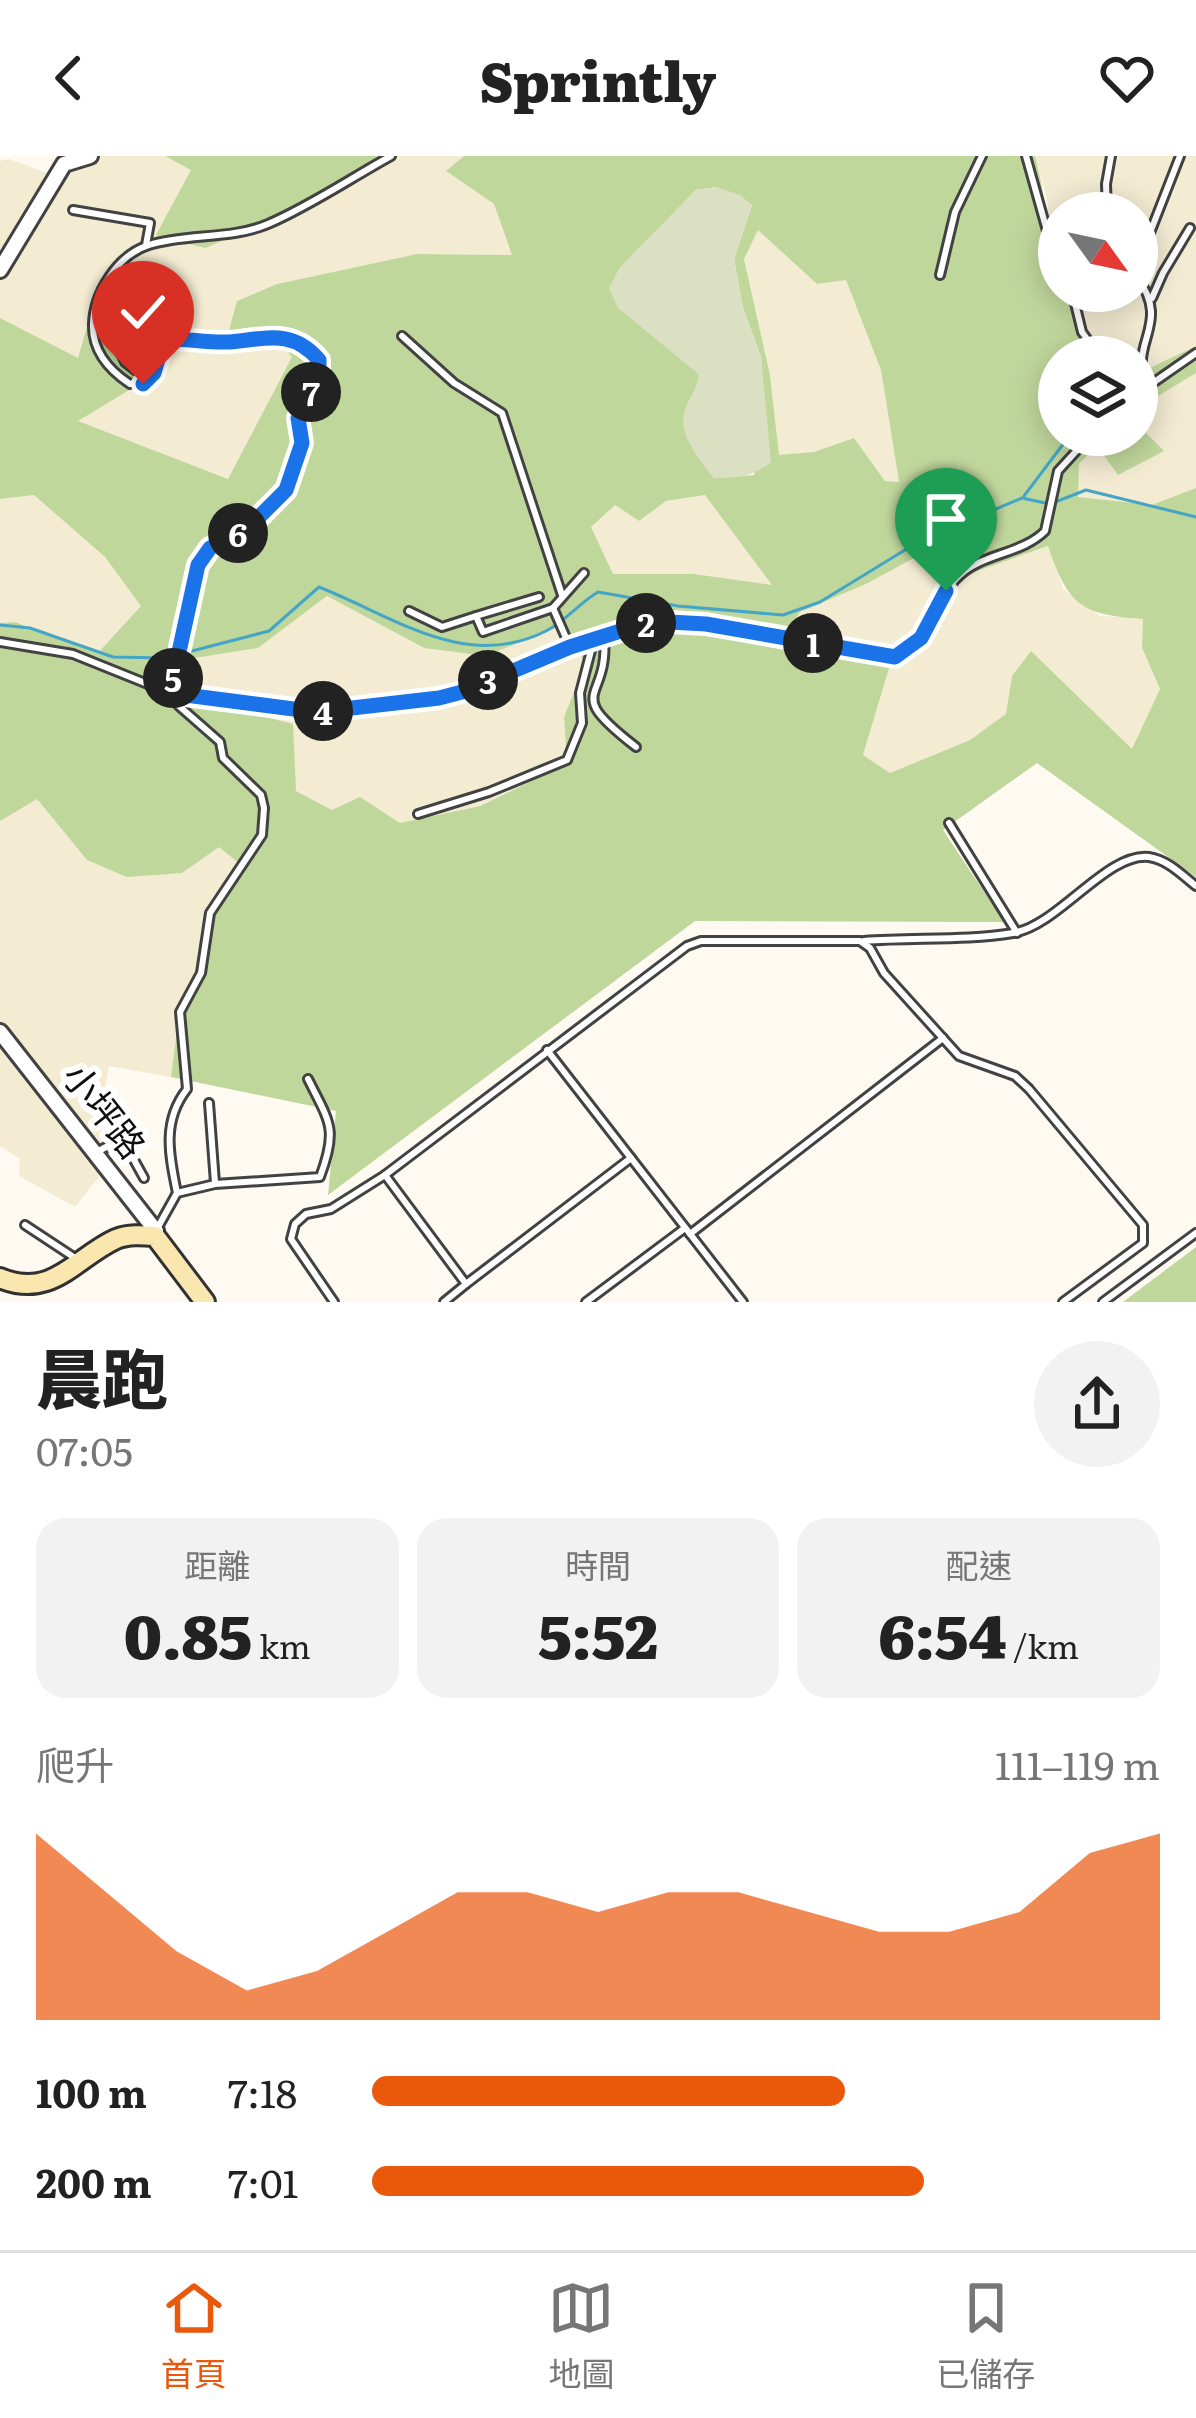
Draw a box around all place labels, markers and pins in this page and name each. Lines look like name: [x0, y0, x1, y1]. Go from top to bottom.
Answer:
pin: [92, 261, 194, 384]
pin: 7: [281, 362, 341, 422]
pin: [895, 468, 997, 591]
pin: 6: [208, 503, 268, 563]
pin: 2: [616, 593, 676, 653]
pin: 1: [783, 613, 843, 673]
pin: 5: [143, 648, 203, 708]
pin: 3: [458, 650, 518, 710]
pin: 4: [293, 681, 353, 741]

